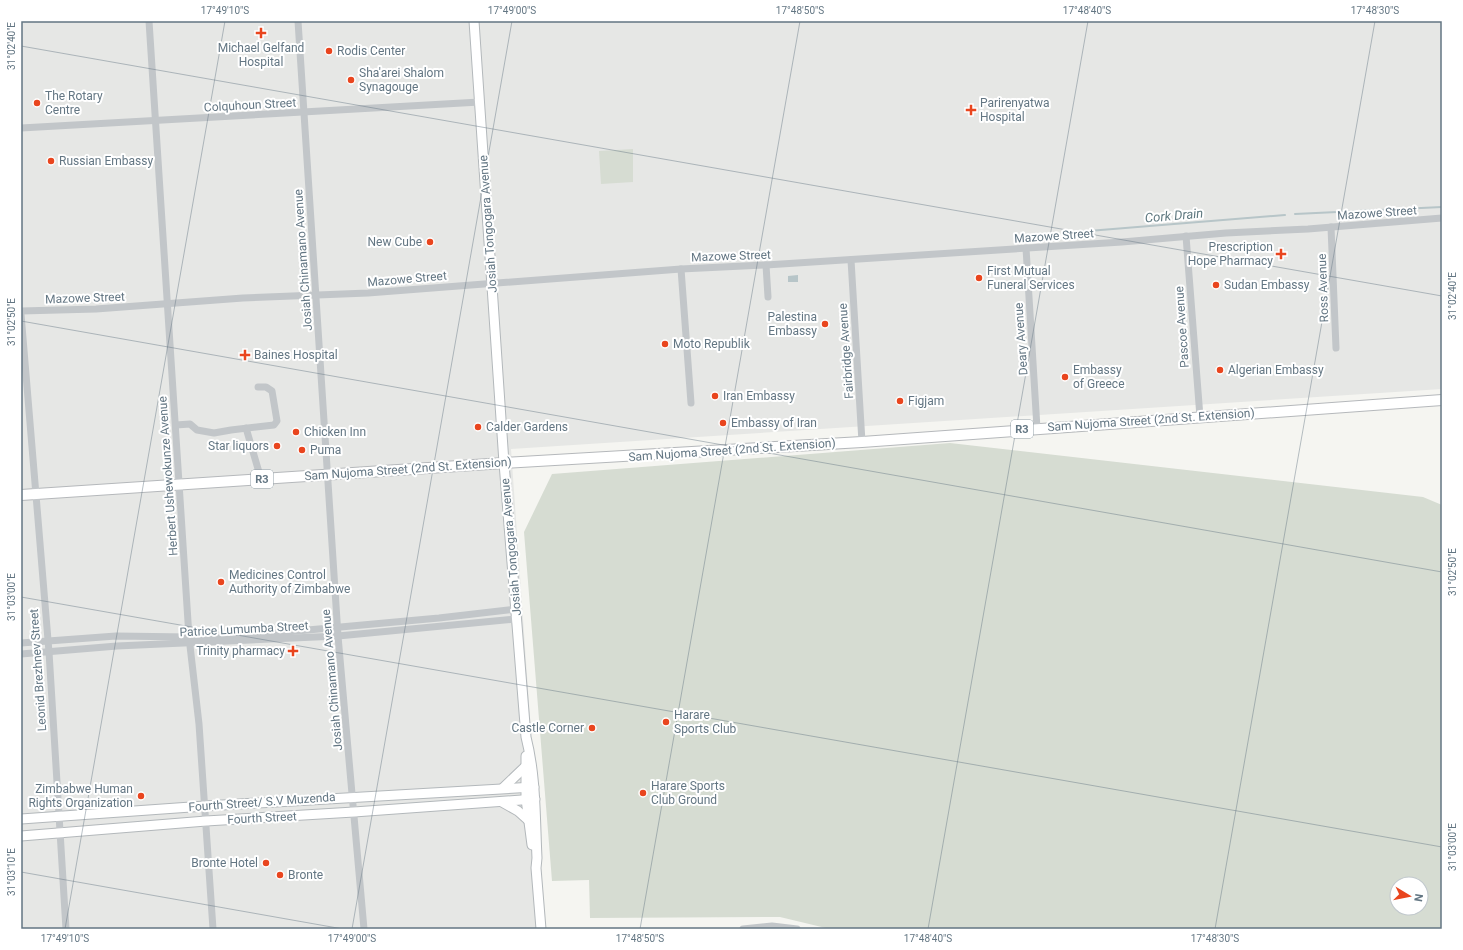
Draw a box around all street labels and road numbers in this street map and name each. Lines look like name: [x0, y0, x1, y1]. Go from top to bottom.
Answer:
street label: Colquhoun Street: [204, 96, 297, 114]
street label: Josiah Tongogara Avenue: [476, 155, 500, 293]
street label: Josiah Chinamano Avenue: [291, 189, 315, 331]
street label: Mazowe Street: [1337, 203, 1417, 223]
street label: Mazowe Street: [1014, 226, 1094, 246]
street label: Mazowe Street: [691, 248, 771, 264]
street label: Ross Avenue: [1315, 253, 1331, 323]
street label: Mazowe Street: [367, 269, 447, 289]
street label: Pascoe Avenue: [1172, 286, 1192, 368]
street label: Mazowe Street: [45, 290, 125, 306]
street label: Deary Avenue: [1011, 302, 1031, 376]
street label: Fairbridge Avenue: [836, 303, 856, 399]
street label: Herbert Ushewokunze Avenue: [155, 396, 181, 556]
street label: Sam Nujoma Street (2nd St. Extension): [1047, 406, 1255, 434]
road number: R3: [1011, 420, 1033, 438]
street label: Sam Nujoma Street (2nd St. Extension): [628, 436, 836, 464]
street label: Sam Nujoma Street (2nd St. Extension): [304, 455, 512, 483]
road number: R3: [251, 470, 273, 488]
street label: Josiah Tongogara Avenue: [498, 478, 524, 616]
street label: Leonid Brezhnev Street: [27, 608, 49, 732]
street label: Josiah Chinamano Avenue: [319, 609, 345, 751]
street label: Patrice Lumumba Street: [179, 619, 309, 639]
street label: Fourth Street/ S.V Muzenda: [188, 790, 336, 814]
street label: Fourth Street: [227, 809, 297, 827]

